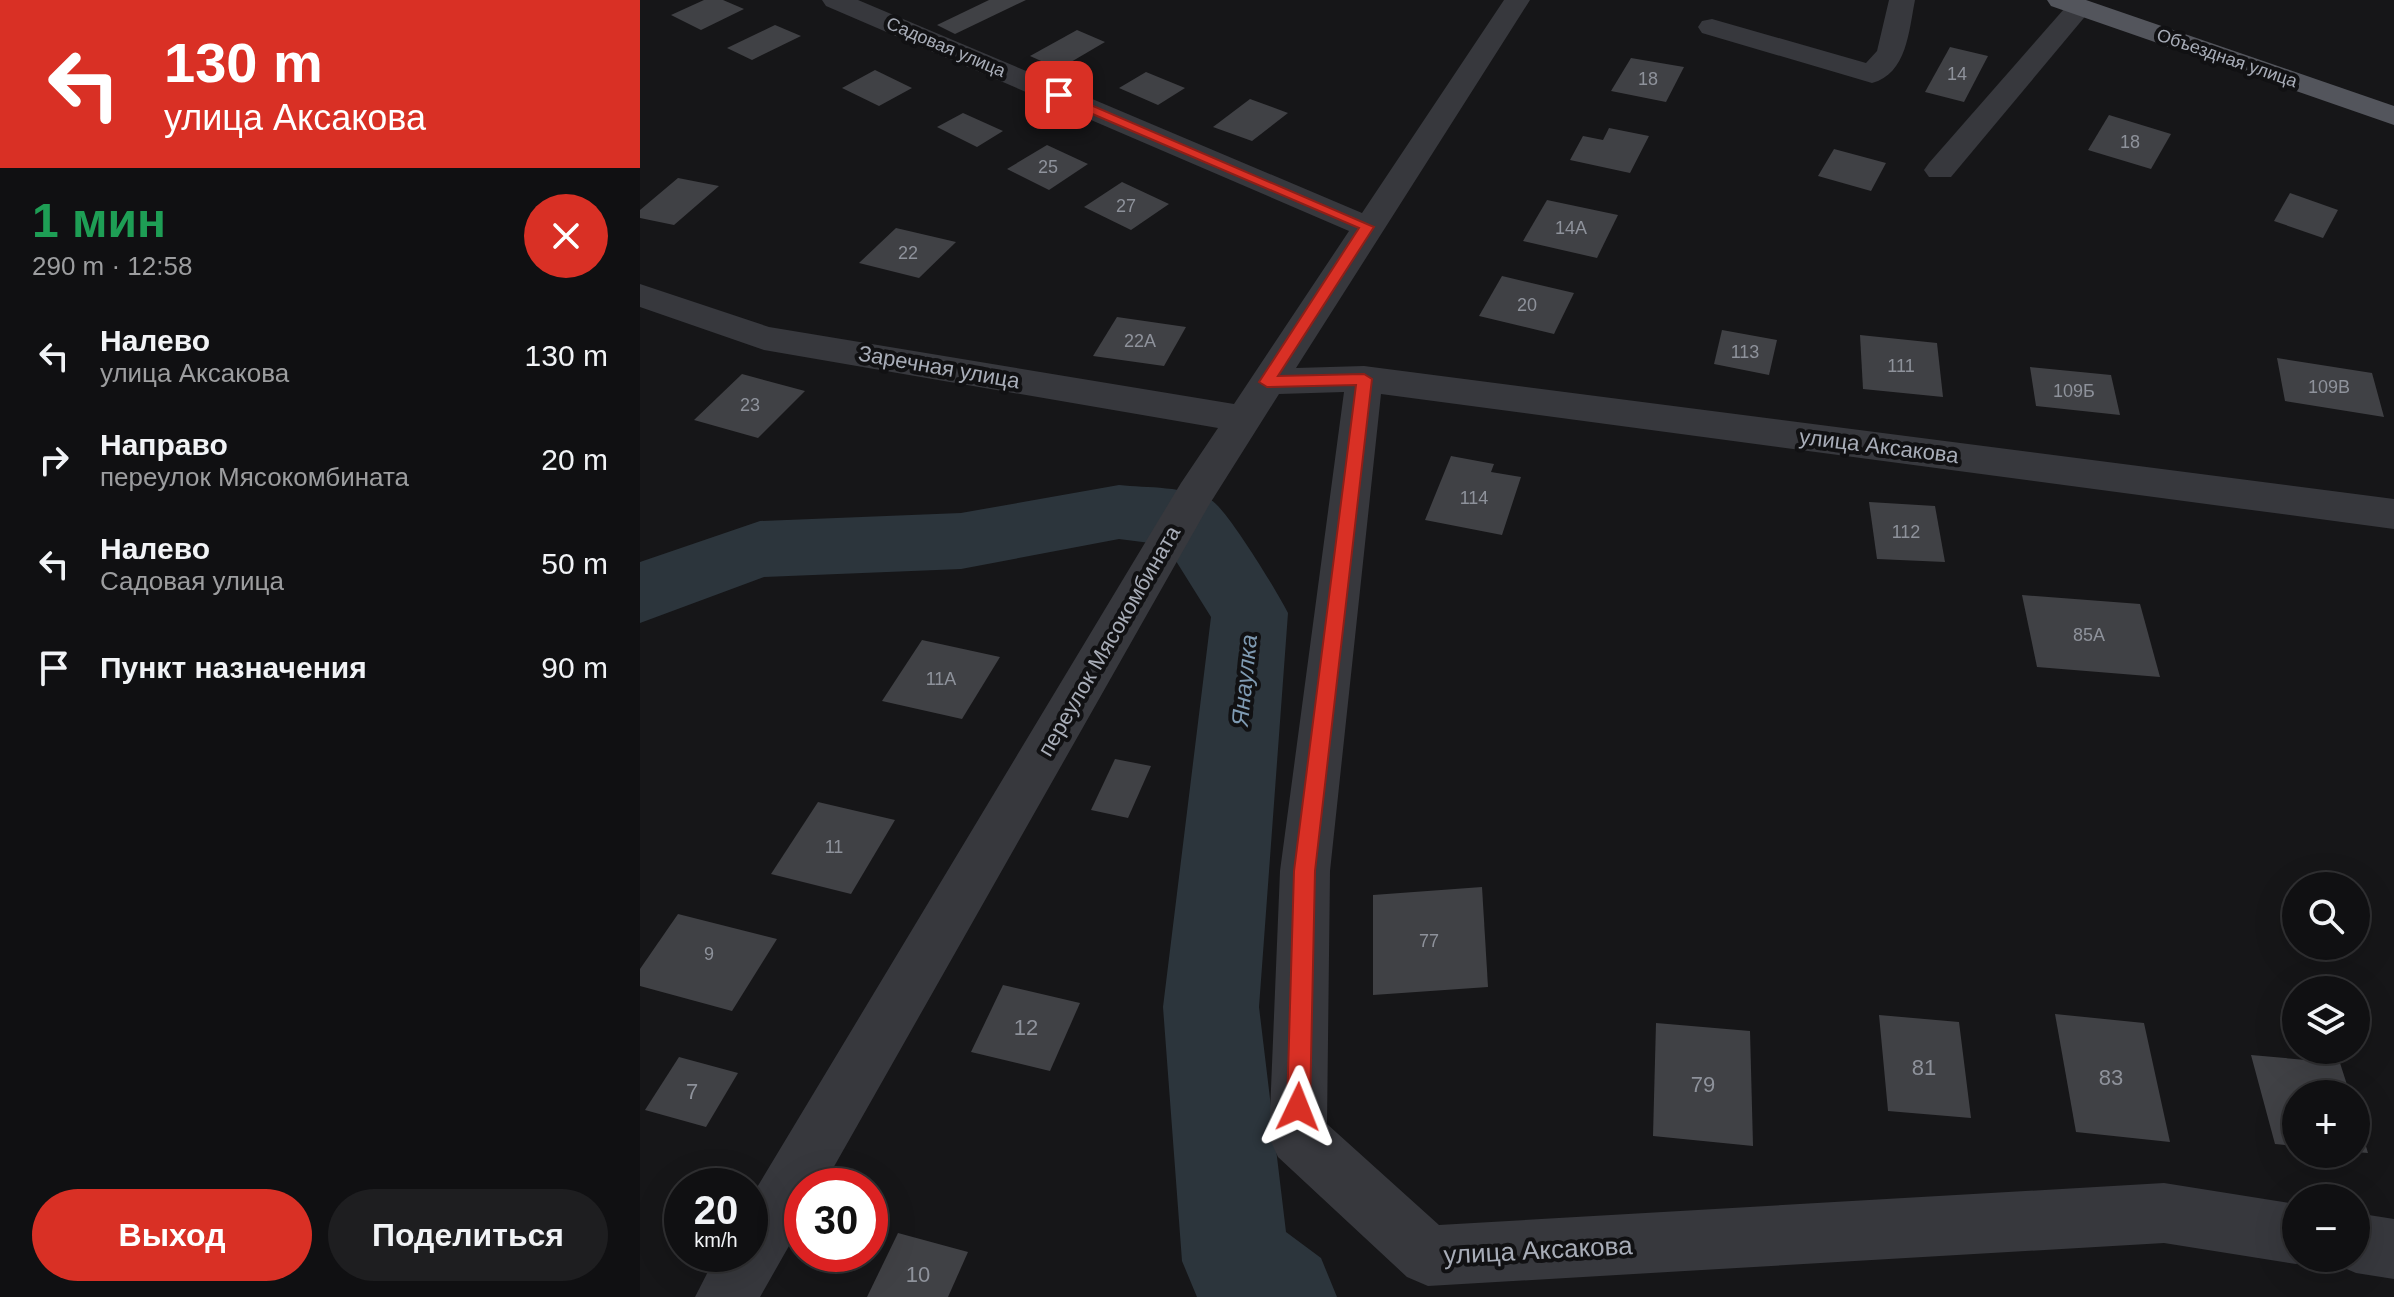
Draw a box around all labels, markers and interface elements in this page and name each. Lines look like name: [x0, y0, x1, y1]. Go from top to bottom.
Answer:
street label: Садовая улица: [883, 13, 1009, 81]
street label: Объездная улица: [2154, 25, 2301, 92]
text: 130 m: [164, 31, 323, 94]
icon: left: [32, 32, 136, 136]
pin: [1025, 61, 1093, 129]
house number: 14: [1947, 64, 1967, 84]
house number: 18: [1638, 69, 1658, 89]
icon: arrive: [1037, 73, 1081, 117]
text: улица Аксакова: [164, 97, 426, 138]
house number: 18: [2120, 132, 2140, 152]
house number: 25: [1038, 157, 1058, 177]
text: 1 мин: [32, 194, 166, 247]
button: close: [524, 194, 608, 278]
house number: 27: [1116, 196, 1136, 216]
house number: 14А: [1555, 218, 1587, 238]
house number: 22: [898, 243, 918, 263]
text: 290 m · 12:58: [32, 251, 192, 281]
house number: 20: [1517, 295, 1537, 315]
text: Налево: [100, 324, 210, 357]
house number: 22А: [1124, 331, 1156, 351]
icon: left: [32, 334, 76, 378]
text: 130 m: [525, 339, 608, 372]
street label: Заречная улица: [856, 340, 1022, 394]
house number: 113: [1731, 342, 1759, 362]
house number: 111: [1887, 356, 1915, 376]
text: улица Аксакова: [100, 358, 289, 388]
house number: 109В: [2308, 377, 2350, 397]
house number: 109Б: [2053, 381, 2095, 401]
house number: 23: [740, 395, 760, 415]
street label: улица Аксакова: [1798, 424, 1961, 468]
text: Направо: [100, 428, 228, 461]
icon: right: [32, 438, 76, 482]
text: 20 m: [541, 443, 608, 476]
text: переулок Мясокомбината: [100, 462, 409, 492]
house number: 114: [1460, 488, 1488, 508]
street label: переулок Мясокомбината: [1033, 521, 1186, 760]
house number: 112: [1892, 522, 1920, 542]
text: Налево: [100, 532, 210, 565]
icon: left: [32, 542, 76, 586]
text: 50 m: [541, 547, 608, 580]
text: Садовая улица: [100, 566, 284, 596]
house number: 85А: [2073, 625, 2105, 645]
water label: Янаулка: [1226, 633, 1262, 729]
icon: arrive: [32, 646, 76, 690]
text: Пункт назначения: [100, 651, 367, 684]
text: 90 m: [541, 651, 608, 684]
house number: 11А: [926, 669, 956, 689]
house number: 11: [825, 837, 843, 857]
map controls: [2282, 872, 2370, 1272]
button: search: [2282, 872, 2370, 960]
house number: 77: [1419, 931, 1439, 951]
house number: 9: [704, 944, 714, 964]
button: layers: [2282, 976, 2370, 1064]
house number: 12: [1014, 1015, 1038, 1040]
house number: 81: [1912, 1055, 1936, 1080]
position arrow: [1256, 1065, 1340, 1149]
house number: 83: [2099, 1065, 2123, 1090]
house number: 79: [1691, 1072, 1715, 1097]
house number: 7: [686, 1079, 698, 1104]
button: +: [2282, 1080, 2370, 1168]
speed limit sign: 30: [784, 1168, 888, 1272]
button: −: [2282, 1184, 2370, 1272]
text: 20: [694, 1188, 738, 1232]
button: Выход: [32, 1189, 312, 1281]
button: Поделиться: [328, 1189, 608, 1281]
text: km/h: [694, 1229, 738, 1251]
street label: улица Аксакова: [1443, 1230, 1634, 1270]
house number: 10: [906, 1262, 930, 1287]

